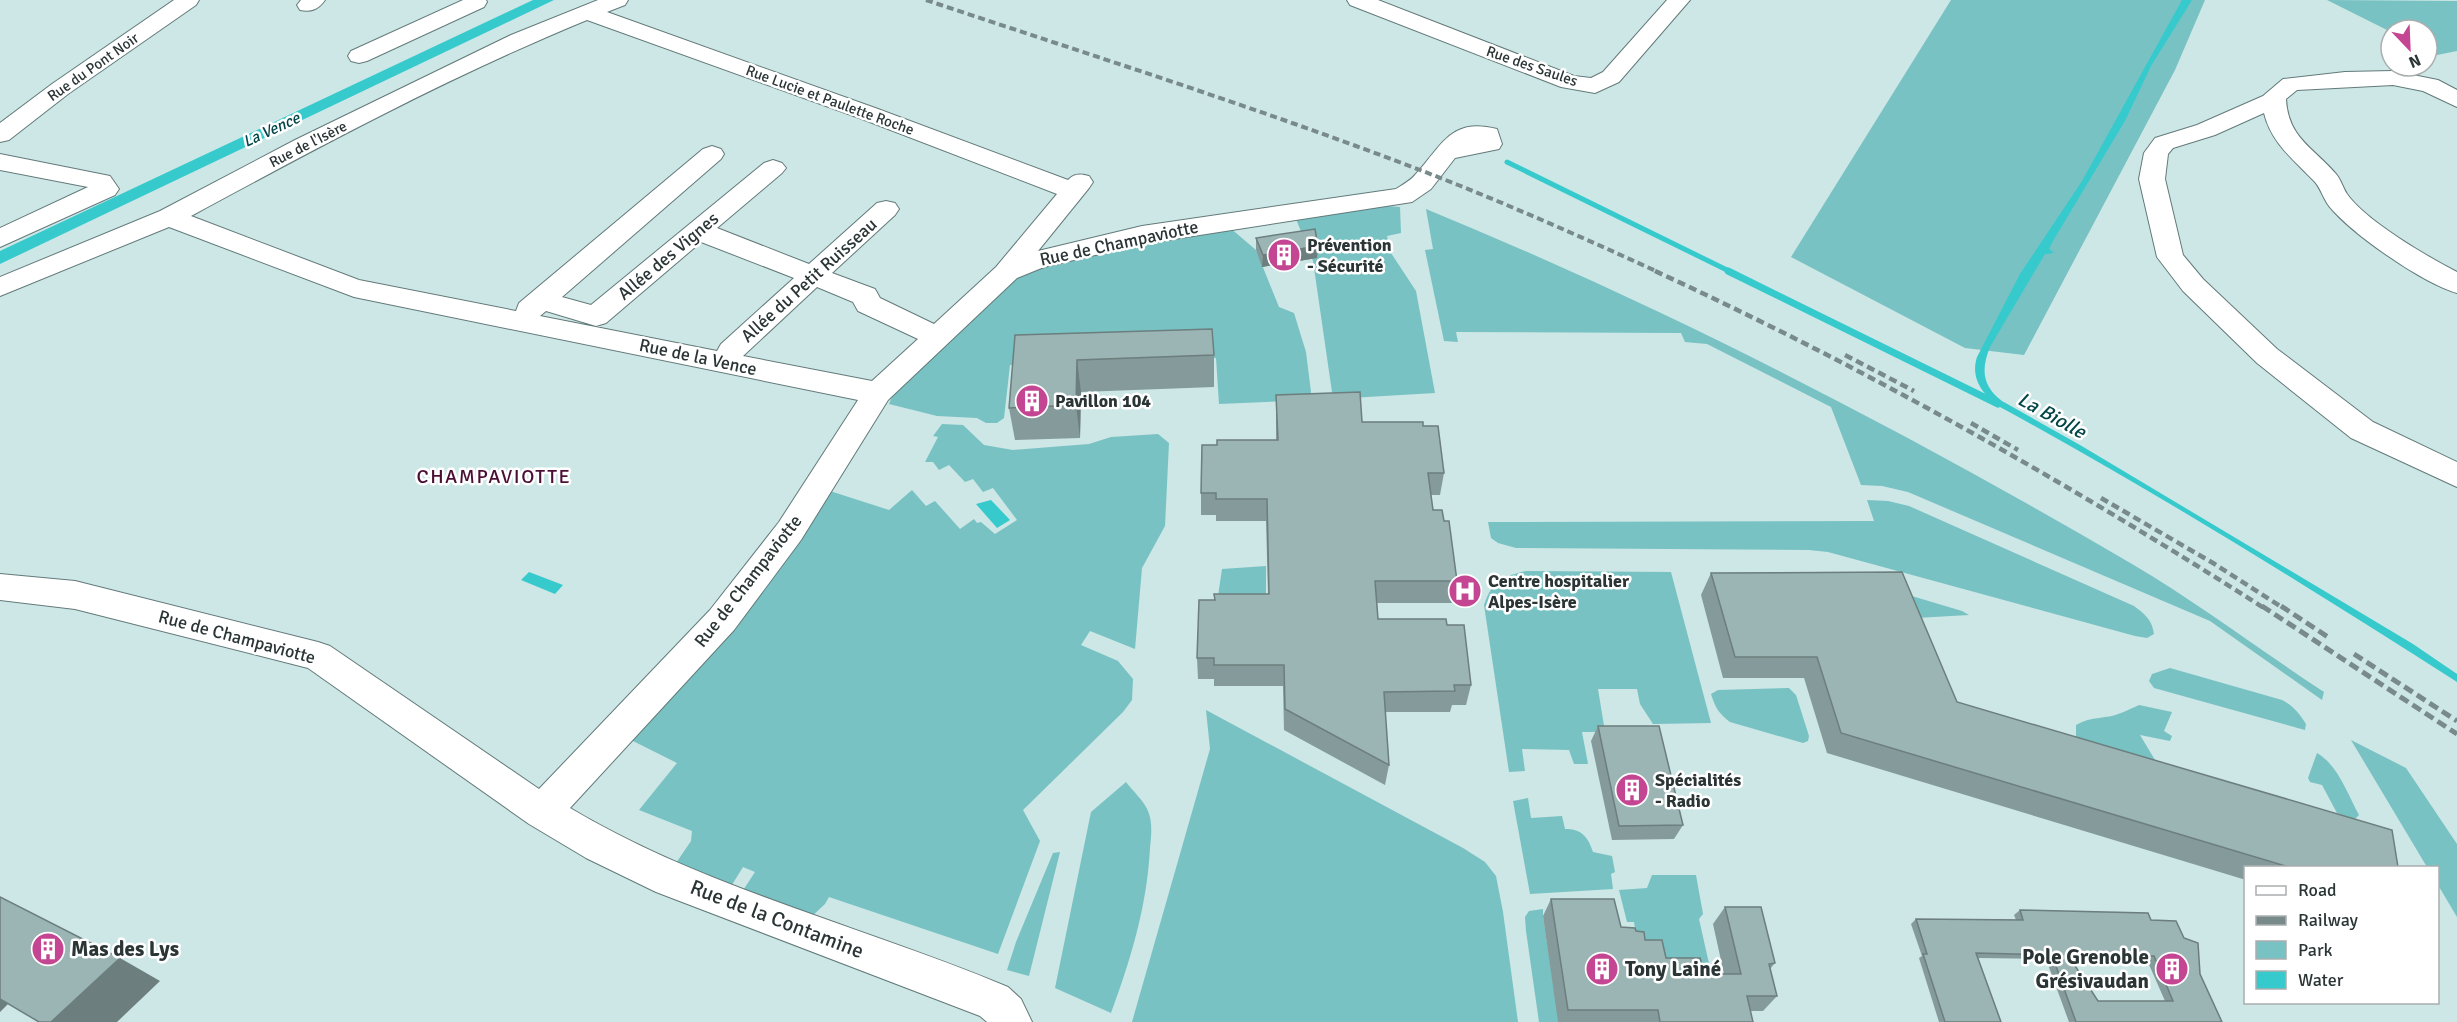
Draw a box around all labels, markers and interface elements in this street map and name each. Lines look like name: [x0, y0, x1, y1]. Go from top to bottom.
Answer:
north arrow: [2379, 18, 2439, 78]
street label: Rue du Pont Noir: [44, 29, 143, 105]
street label: Rue des Saules: [1484, 42, 1580, 90]
text: N: [2405, 50, 2424, 72]
street label: Rue Lucie et Paulette Roche: [743, 61, 917, 139]
water label: La Vence: [240, 108, 304, 152]
street label: Rue de l'Isère: [266, 117, 350, 171]
street label: Allée des Vignes: [613, 207, 723, 305]
street label: Allée du Petit Ruisseau: [736, 213, 882, 347]
street label: Rue de Champaviotte: [1038, 215, 1200, 271]
place label: Prévention - Sécurité: [1307, 234, 1392, 277]
building icon: Prévention - Sécurité: [1266, 237, 1302, 273]
street label: Rue de la Vence: [637, 334, 759, 380]
building icon: Pavillon 104: [1014, 383, 1050, 419]
water label: La Biolle: [2013, 387, 2091, 445]
place label: Pavillon 104: [1055, 390, 1151, 412]
district label: CHAMPAVIOTTE: [417, 464, 571, 489]
street label: Rue de Champaviotte: [690, 511, 806, 651]
place label: Centre hospitalier Alpes-Isère: [1488, 570, 1630, 613]
hospital icon: Centre hospitalier Alpes-Isère: [1447, 573, 1483, 609]
street label: Rue de Champaviotte: [156, 605, 318, 669]
place label: Spécialités - Radio: [1655, 769, 1741, 812]
building icon: Spécialités - Radio: [1614, 772, 1650, 808]
legend: [2244, 866, 2439, 1004]
street label: Rue de la Contamine: [687, 874, 867, 964]
text: Road: [2298, 879, 2337, 901]
text: Railway: [2298, 909, 2359, 931]
building icon: Mas des Lys: [30, 931, 66, 967]
place label: Mas des Lys: [71, 936, 179, 962]
text: Park: [2298, 939, 2333, 961]
place label: Pole Grenoble Grésivaudan: [2022, 944, 2149, 994]
building icon: Tony Lainé: [1584, 951, 1620, 987]
building icon: Pole Grenoble Grésivaudan: [2154, 951, 2190, 987]
place label: Tony Lainé: [1625, 956, 1721, 982]
text: Water: [2298, 969, 2344, 991]

